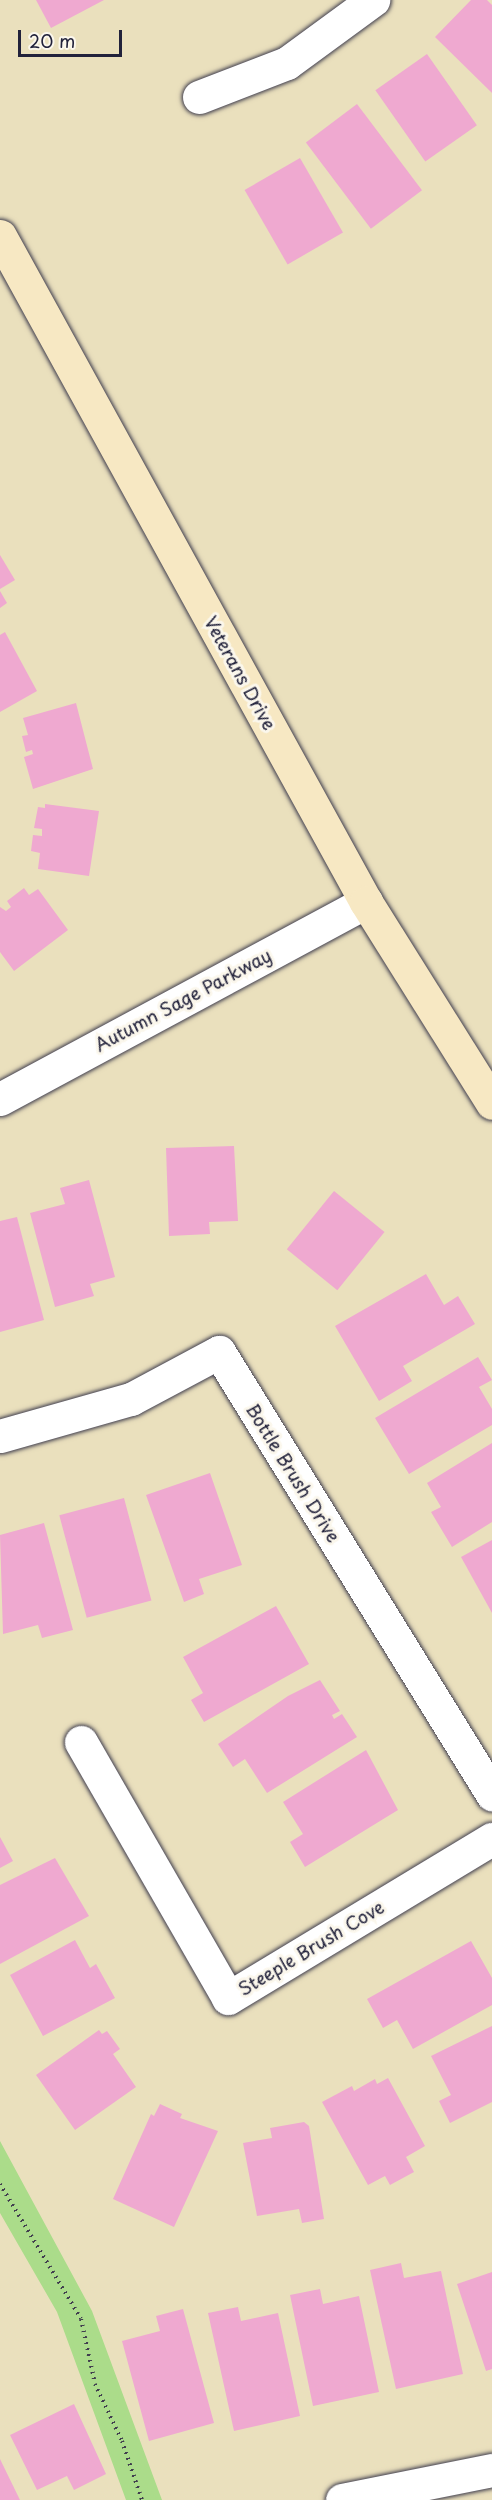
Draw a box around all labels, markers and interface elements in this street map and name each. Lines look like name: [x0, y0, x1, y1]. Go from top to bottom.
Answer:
scale bar: [21, 18, 124, 56]
text: 20 m: [29, 27, 75, 54]
street label: Veterans Drive: [200, 613, 280, 733]
street label: Autumn Sage Parkway: [90, 944, 276, 1056]
street label: Bottle Brush Drive: [242, 1400, 344, 1546]
street label: Steeple Brush Cove: [234, 1896, 388, 2000]

